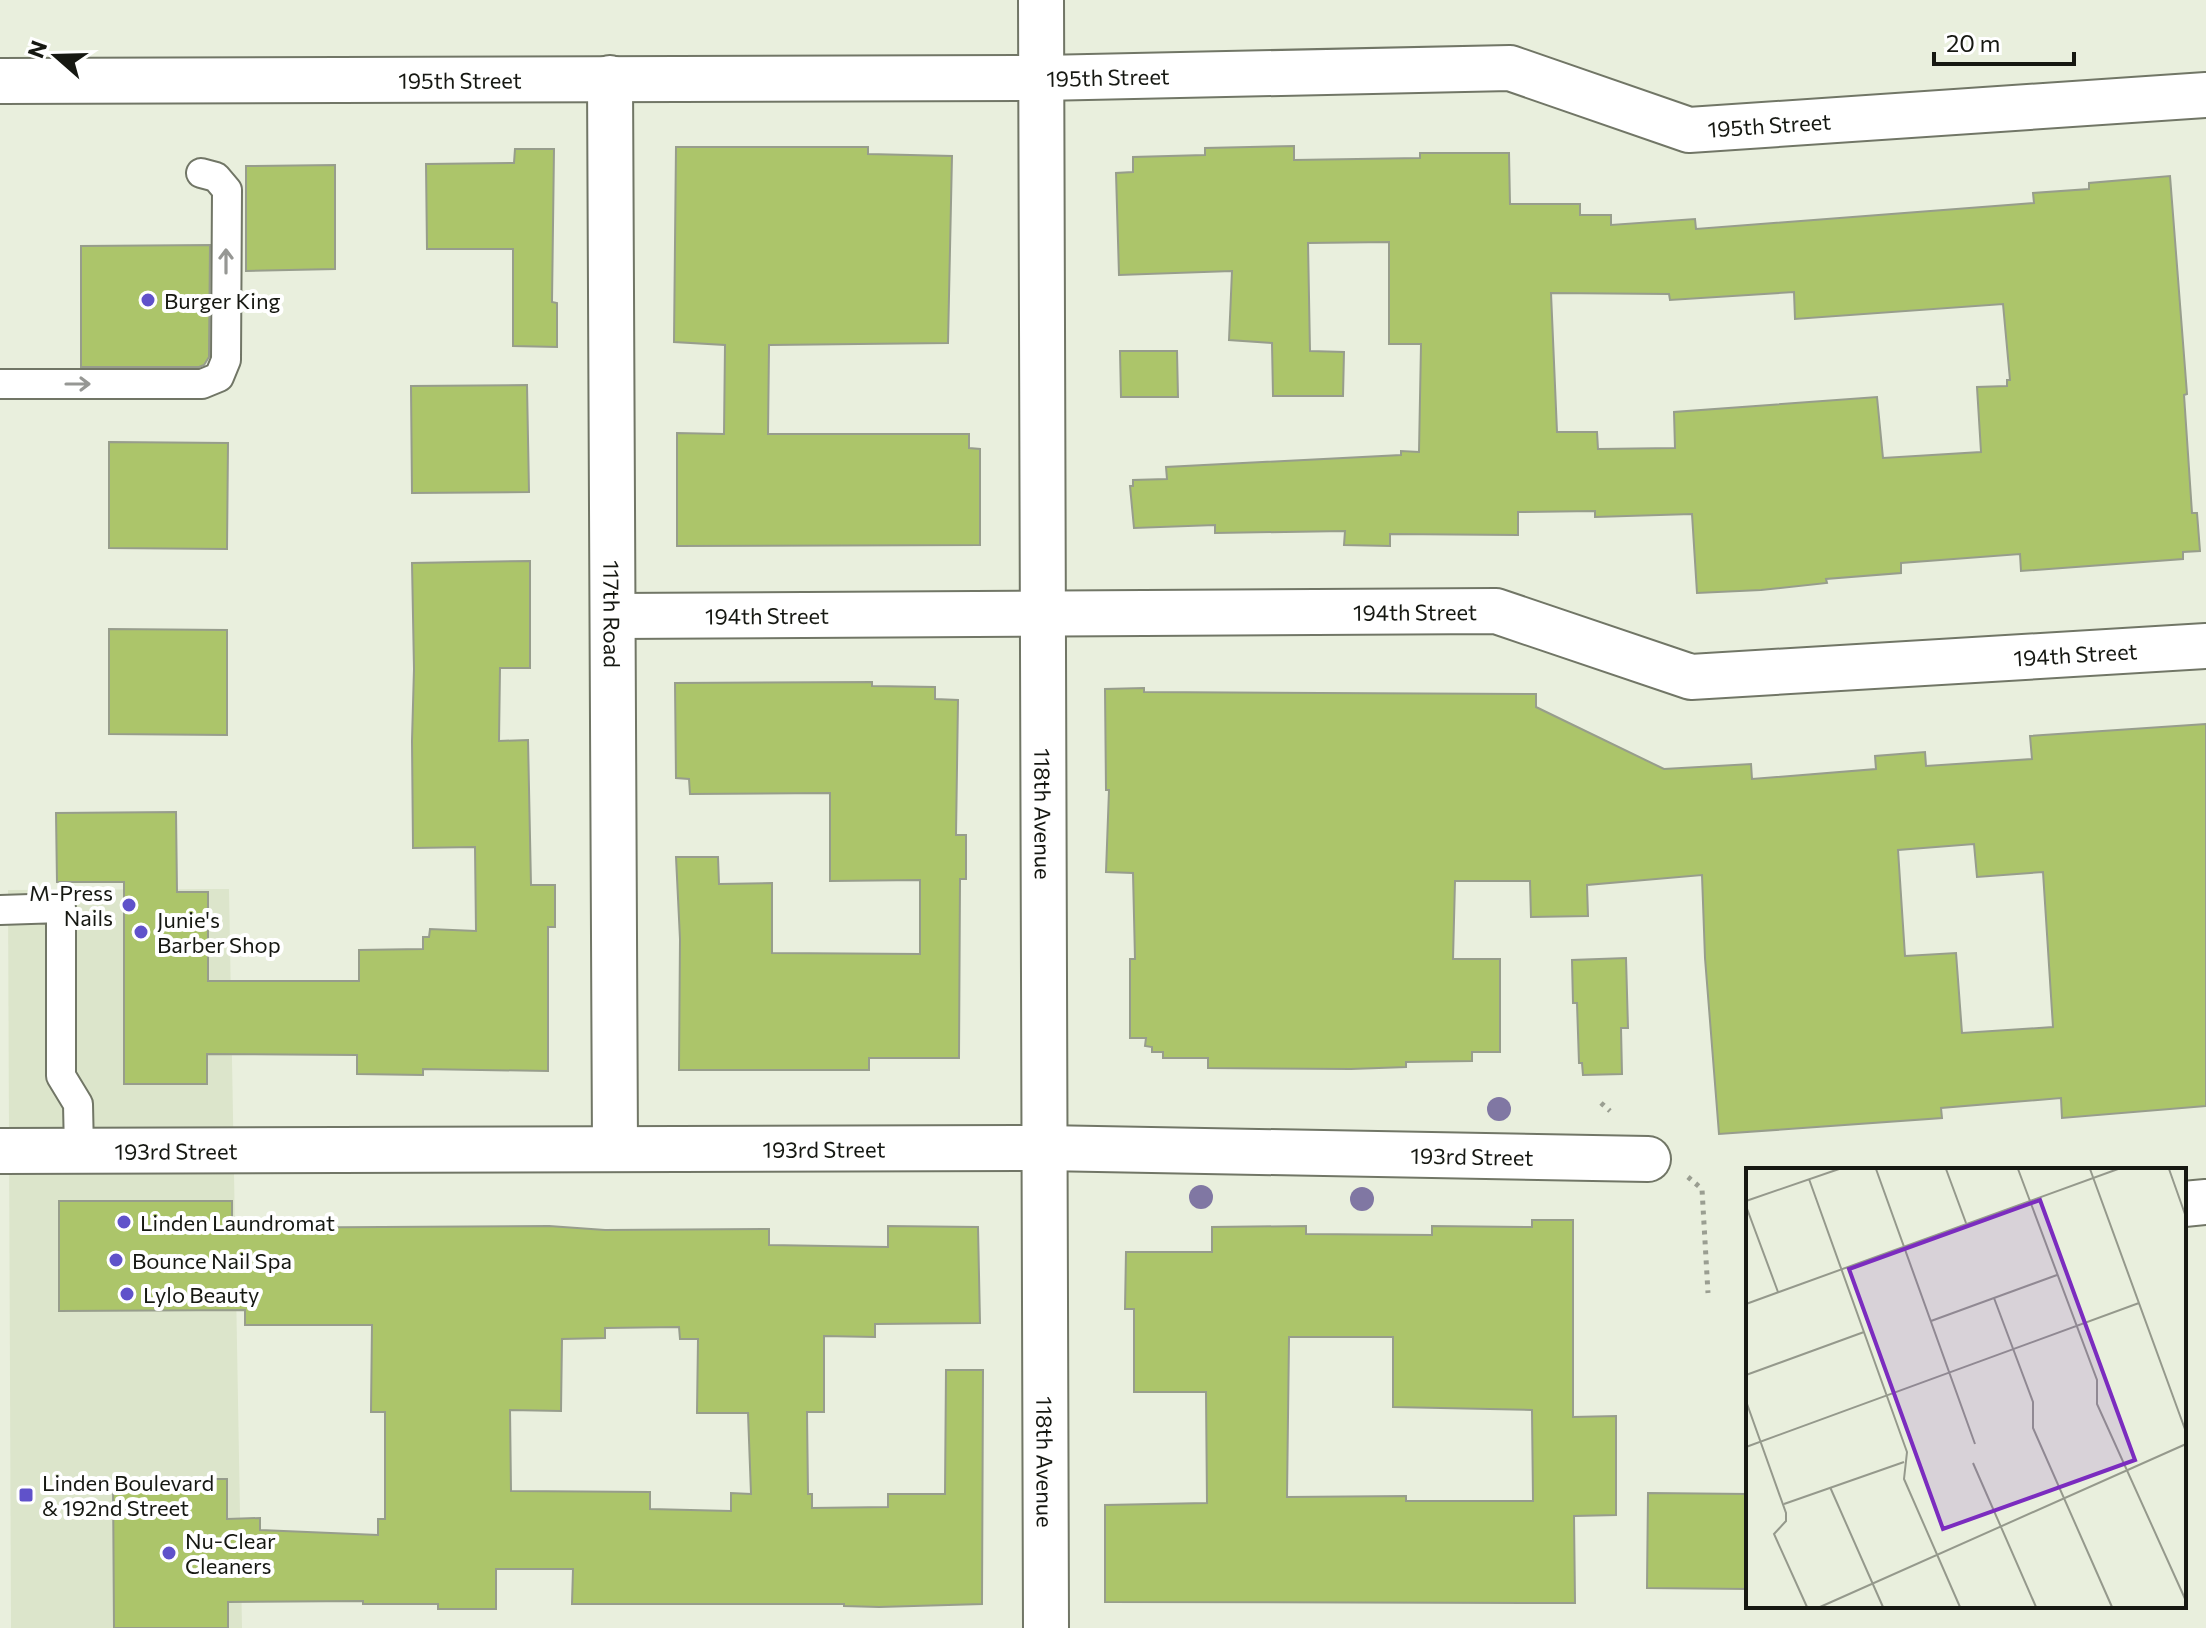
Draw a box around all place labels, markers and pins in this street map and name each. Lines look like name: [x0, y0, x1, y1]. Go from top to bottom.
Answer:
place label: Burger King: [164, 287, 281, 314]
marker: Burger King: [139, 291, 157, 309]
place label: M-Press Nails: [29, 879, 113, 931]
marker: M-Press Nails: [120, 896, 138, 914]
place label: Junie's Barber Shop: [157, 906, 281, 958]
marker: Junie's Barber Shop: [132, 923, 150, 941]
place label: Linden Laundromat: [140, 1209, 335, 1236]
marker: Linden Laundromat: [115, 1213, 133, 1231]
place label: Bounce Nail Spa: [132, 1247, 292, 1274]
marker: Bounce Nail Spa: [107, 1251, 125, 1269]
place label: Lylo Beauty: [143, 1281, 259, 1308]
marker: Lylo Beauty: [118, 1285, 136, 1303]
place label: Linden Boulevard & 192nd Street: [42, 1469, 214, 1521]
marker: Linden Boulevard & 192nd Street: [17, 1486, 35, 1504]
place label: Nu-Clear Cleaners: [185, 1527, 276, 1579]
marker: Nu-Clear Cleaners: [160, 1544, 178, 1562]

